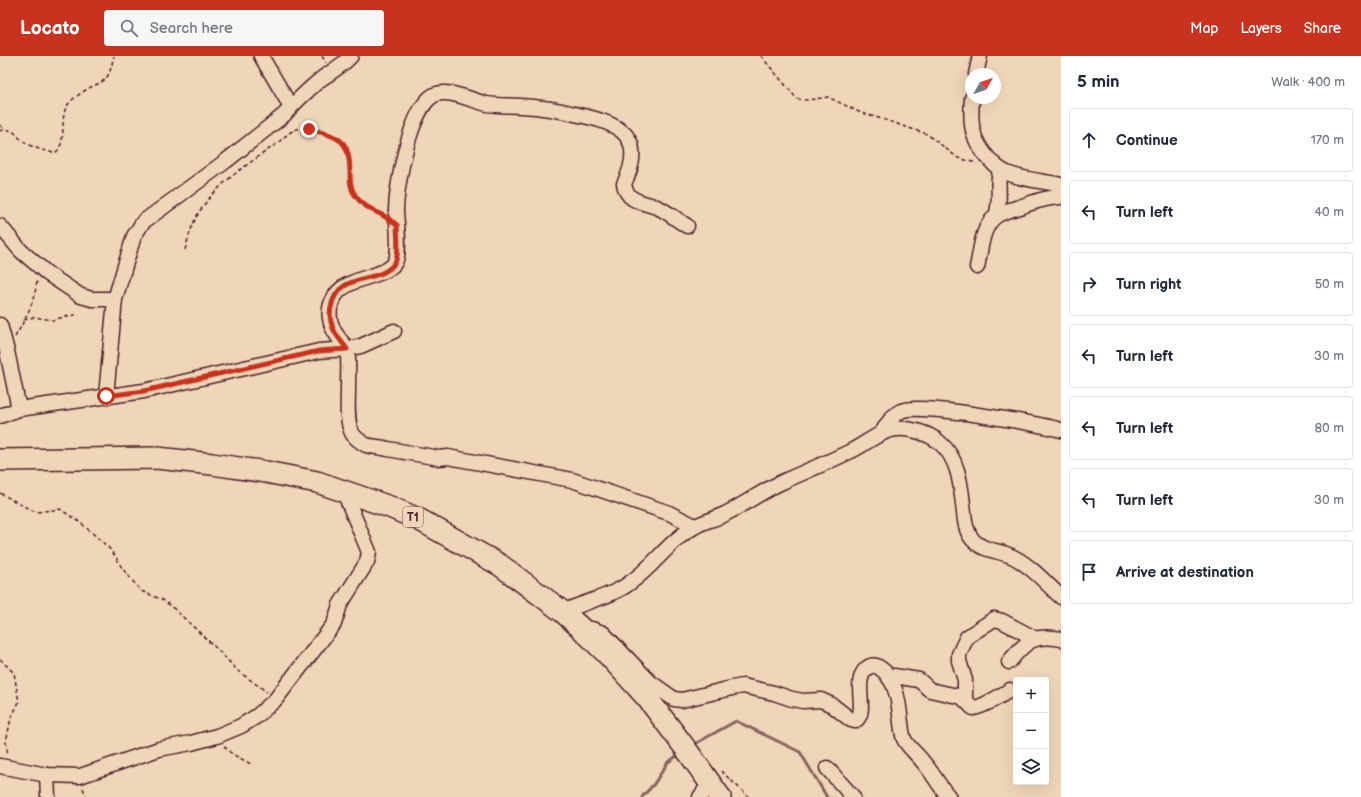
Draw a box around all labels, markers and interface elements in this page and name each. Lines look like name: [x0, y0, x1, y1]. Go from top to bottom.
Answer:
search box: [104, 10, 384, 46]
text: Locato: [20, 17, 80, 40]
icon: search: [118, 17, 140, 39]
text: Search here: [150, 19, 233, 38]
text: Map: [1190, 20, 1218, 37]
text: Layers: [1240, 20, 1282, 37]
text: Share: [1304, 20, 1341, 37]
north arrow: [965, 68, 1001, 104]
text: 5 min: [1077, 72, 1120, 92]
text: Walk · 400 m: [1271, 74, 1345, 90]
route end: [300, 120, 318, 138]
icon: ahead: [1078, 129, 1100, 151]
text: Continue: [1116, 131, 1178, 150]
text: 170 m: [1311, 132, 1344, 148]
icon: left: [1078, 201, 1100, 223]
text: Turn left: [1116, 203, 1173, 222]
text: 40 m: [1314, 204, 1344, 220]
icon: right: [1078, 273, 1100, 295]
text: Turn right: [1116, 275, 1181, 294]
text: 50 m: [1315, 276, 1344, 292]
icon: left: [1078, 345, 1100, 367]
text: Turn left: [1116, 347, 1173, 366]
text: 30 m: [1314, 348, 1344, 364]
route start: [97, 387, 115, 405]
icon: left: [1078, 417, 1100, 439]
text: Turn left: [1116, 419, 1173, 438]
text: 80 m: [1315, 420, 1344, 436]
icon: left: [1078, 489, 1100, 511]
text: Turn left: [1116, 491, 1173, 510]
text: 30 m: [1314, 492, 1344, 508]
road number: T1: [403, 507, 423, 527]
icon: arrive: [1078, 561, 1100, 583]
text: Arrive at destination: [1116, 563, 1254, 582]
map controls: [1013, 677, 1049, 785]
button: +: [1013, 677, 1049, 713]
button: −: [1013, 713, 1049, 749]
button: layers: [1013, 749, 1049, 785]

